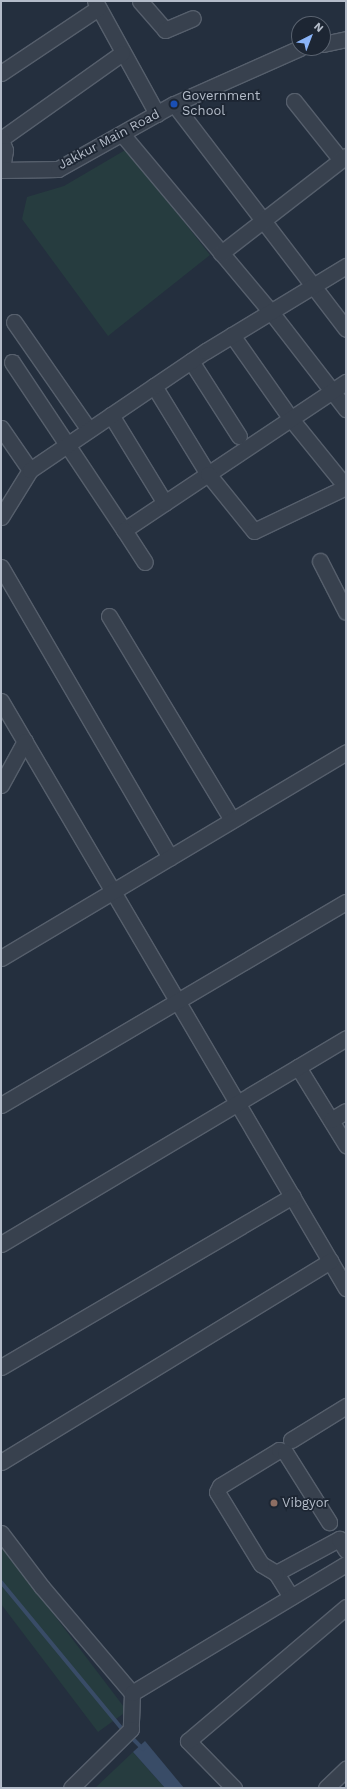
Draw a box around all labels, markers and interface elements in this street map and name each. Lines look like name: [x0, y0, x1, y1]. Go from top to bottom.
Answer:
north arrow: [291, 16, 331, 56]
text: N: [311, 20, 326, 35]
place label: Government School: [182, 89, 260, 120]
marker: Government School: [169, 99, 179, 109]
street label: Jakkur Main Road: [55, 107, 163, 173]
place label: Vibgyor: [282, 1495, 329, 1511]
marker: Vibgyor: [269, 1498, 279, 1508]

